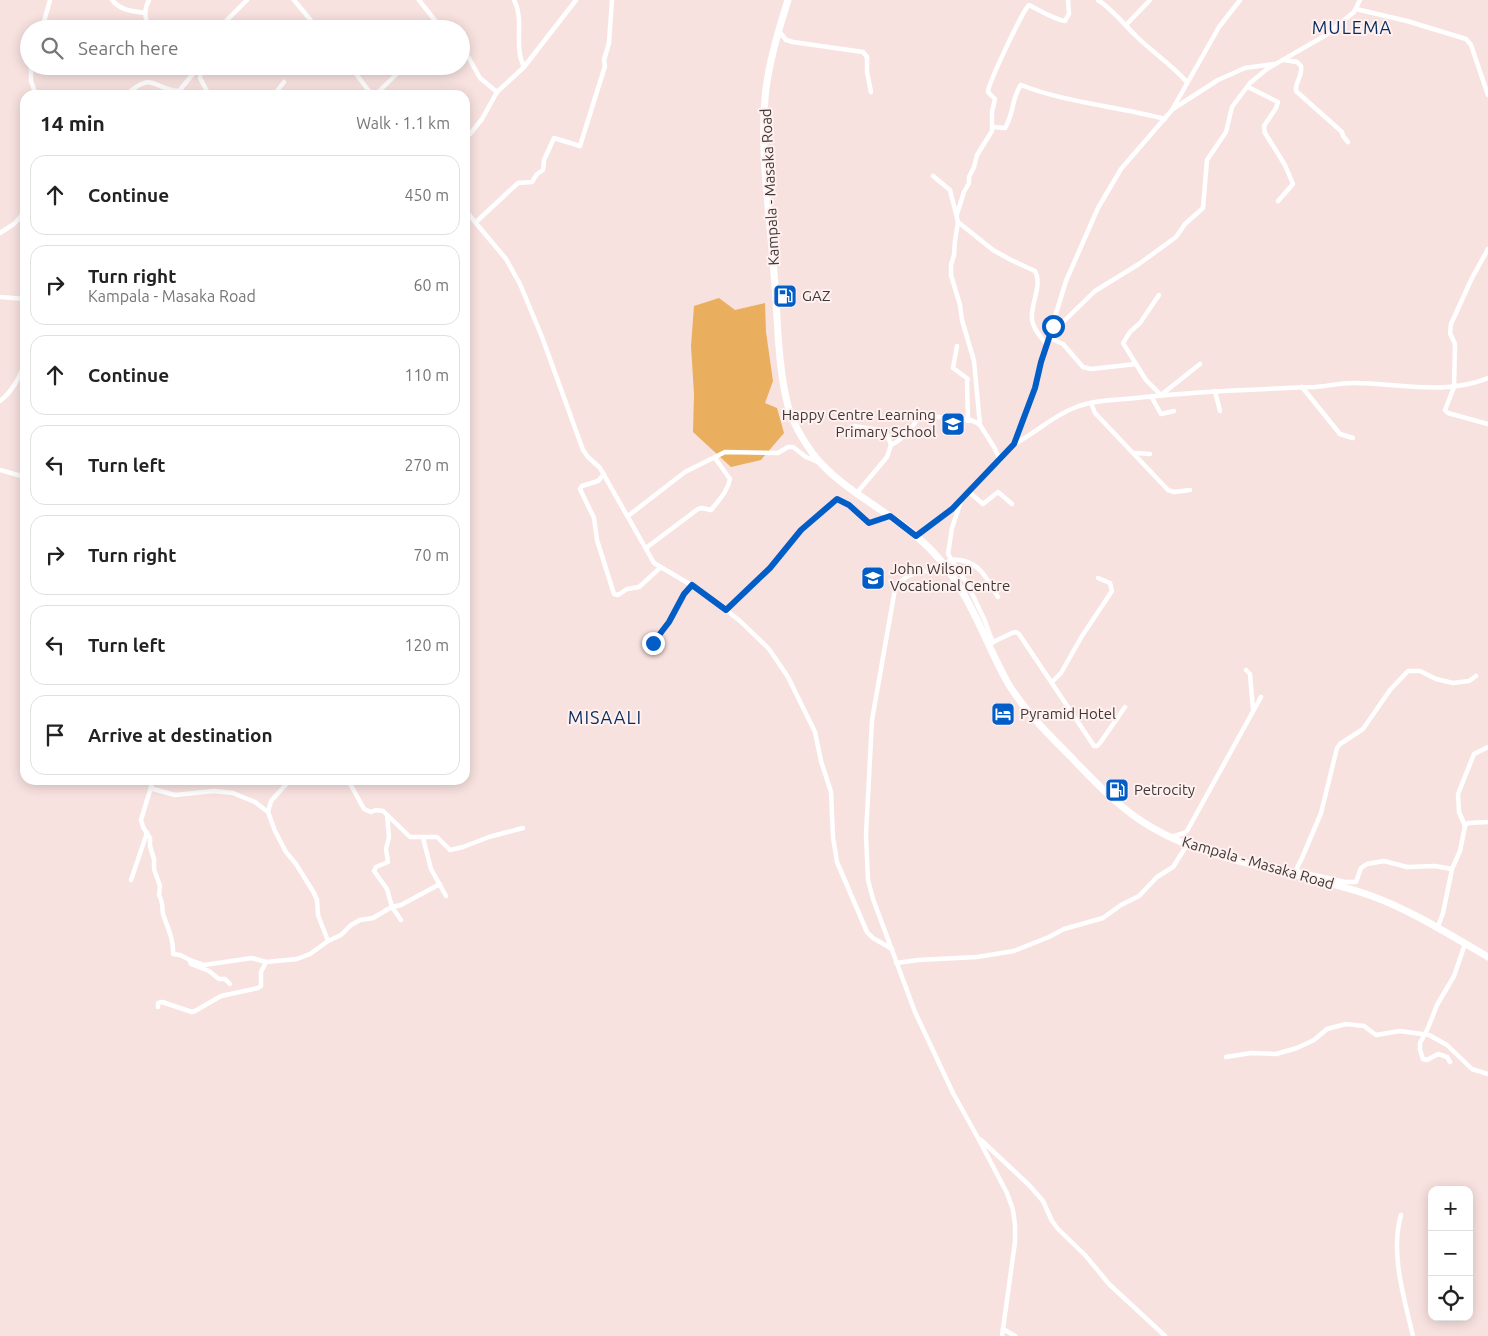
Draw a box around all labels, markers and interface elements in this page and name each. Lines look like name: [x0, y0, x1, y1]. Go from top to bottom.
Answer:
district label: MULEMA: [1312, 17, 1392, 37]
search box: [20, 20, 470, 75]
icon: search: [38, 34, 66, 62]
text: Search here: [78, 37, 178, 59]
street label: Kampala - Masaka Road: [757, 108, 782, 266]
text: 14 min: [40, 111, 105, 135]
text: Walk · 1.1 km: [356, 114, 450, 132]
icon: ahead: [41, 181, 69, 209]
text: Continue: [88, 184, 169, 206]
text: 450 m: [404, 186, 449, 204]
text: Turn right: [88, 265, 176, 287]
icon: right: [41, 271, 69, 299]
text: 60 m: [413, 276, 449, 294]
fuel station icon: GAZ: [772, 283, 798, 309]
text: Kampala - Masaka Road: [88, 287, 256, 305]
place label: GAZ: [802, 287, 830, 304]
route start: [1042, 315, 1065, 338]
icon: ahead: [41, 361, 69, 389]
text: Continue: [88, 364, 169, 386]
text: 110 m: [404, 366, 449, 384]
place label: Happy Centre Learning Primary School: [782, 406, 936, 440]
school or university icon: Happy Centre Learning Primary School: [940, 411, 966, 437]
icon: left: [41, 451, 69, 479]
text: Turn left: [88, 454, 166, 476]
text: 270 m: [404, 456, 449, 474]
icon: right: [41, 541, 69, 569]
text: Turn right: [88, 544, 176, 566]
text: 70 m: [413, 546, 449, 564]
place label: John Wilson Vocational Centre: [890, 560, 1010, 594]
school or university icon: John Wilson Vocational Centre: [860, 565, 886, 591]
icon: left: [41, 631, 69, 659]
route end: [642, 632, 665, 655]
text: Turn left: [88, 634, 166, 656]
text: 120 m: [404, 636, 449, 654]
hotel icon: Pyramid Hotel: [990, 701, 1016, 727]
place label: Pyramid Hotel: [1020, 705, 1116, 722]
district label: MISAALI: [568, 707, 642, 727]
icon: arrive: [41, 721, 69, 749]
text: Arrive at destination: [88, 724, 273, 746]
fuel station icon: Petrocity: [1104, 777, 1130, 803]
place label: Petrocity: [1134, 781, 1195, 798]
street label: Kampala - Masaka Road: [1180, 833, 1336, 892]
map controls: [1428, 1186, 1473, 1321]
button: +: [1428, 1186, 1473, 1231]
button: −: [1428, 1231, 1473, 1276]
button: locate: [1428, 1276, 1473, 1321]

